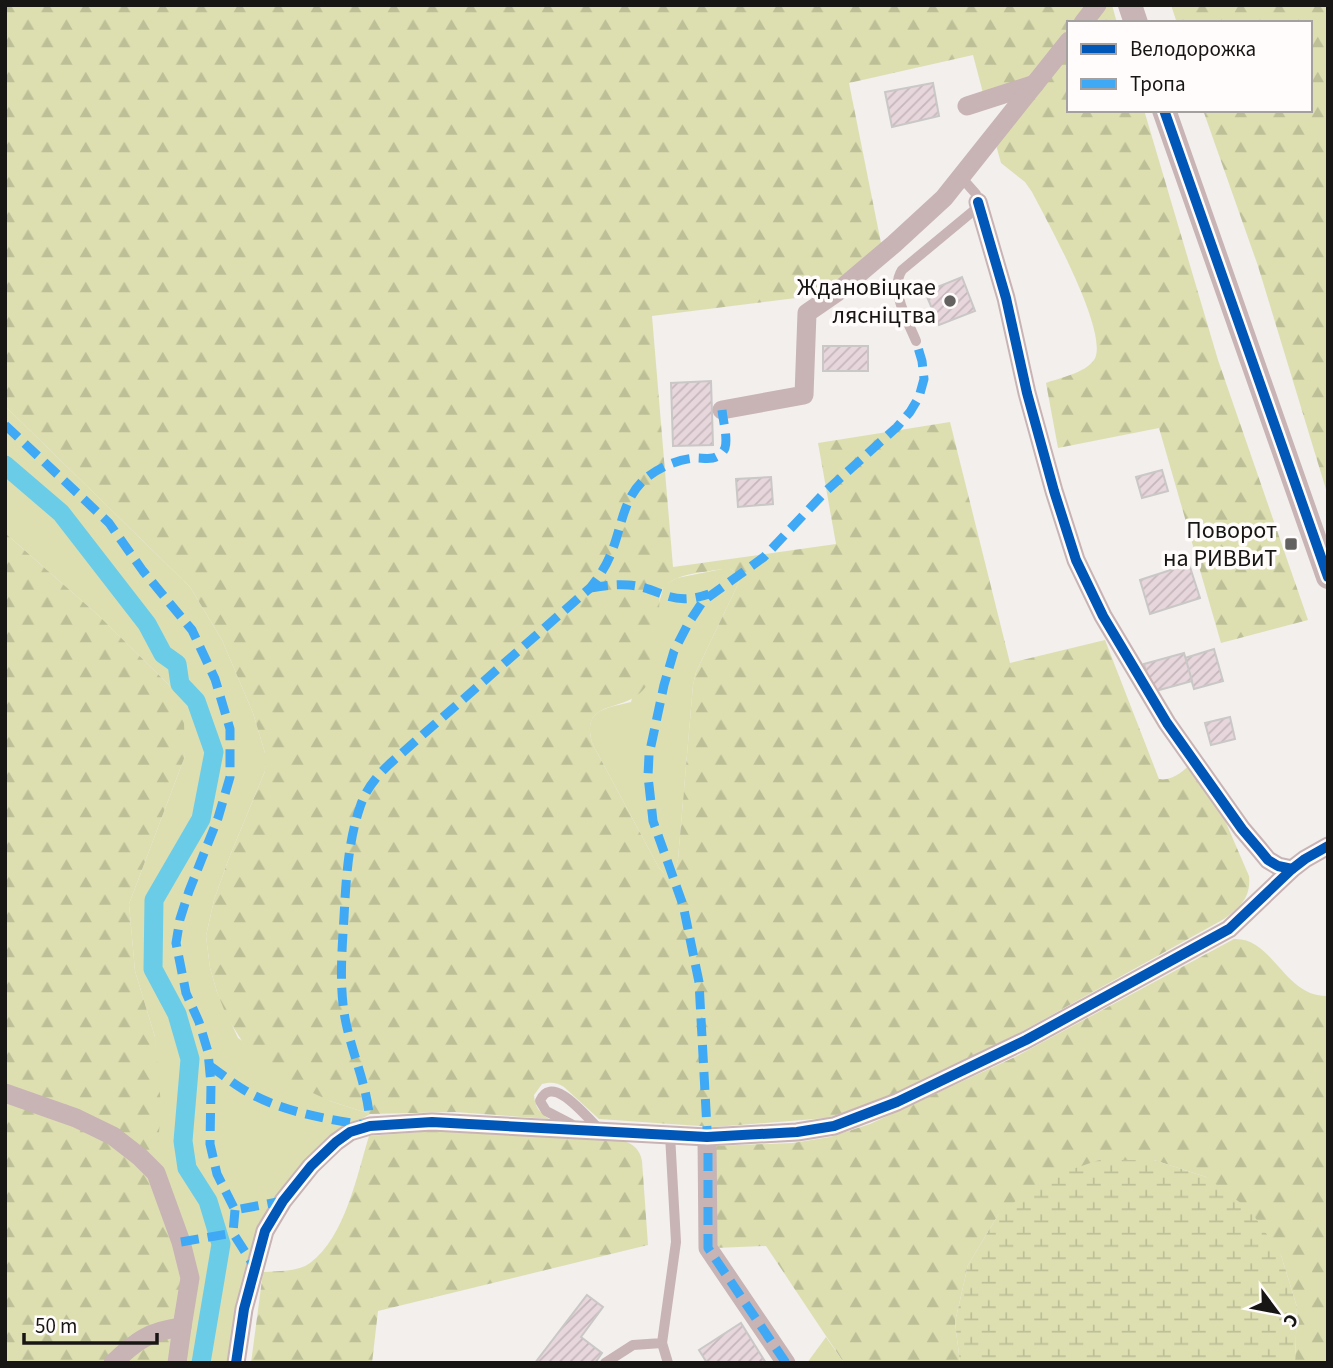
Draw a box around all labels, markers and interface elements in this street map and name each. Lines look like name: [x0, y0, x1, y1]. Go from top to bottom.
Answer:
legend: [1067, 21, 1312, 112]
text: Велодорожка: [1130, 34, 1256, 64]
text: Тропа: [1130, 69, 1186, 99]
place label: Ждановіцкае лясніцтва: [797, 270, 936, 333]
marker: Ждановіцкае лясніцтва: [942, 293, 958, 309]
place label: Поворот на РИВВиТ: [1163, 513, 1277, 576]
marker: Поворот на РИВВиТ: [1283, 536, 1299, 552]
north arrow: [1242, 1277, 1312, 1347]
scale bar: [24, 1302, 158, 1346]
text: С: [1276, 1308, 1305, 1332]
text: 50 m: [35, 1311, 77, 1341]

